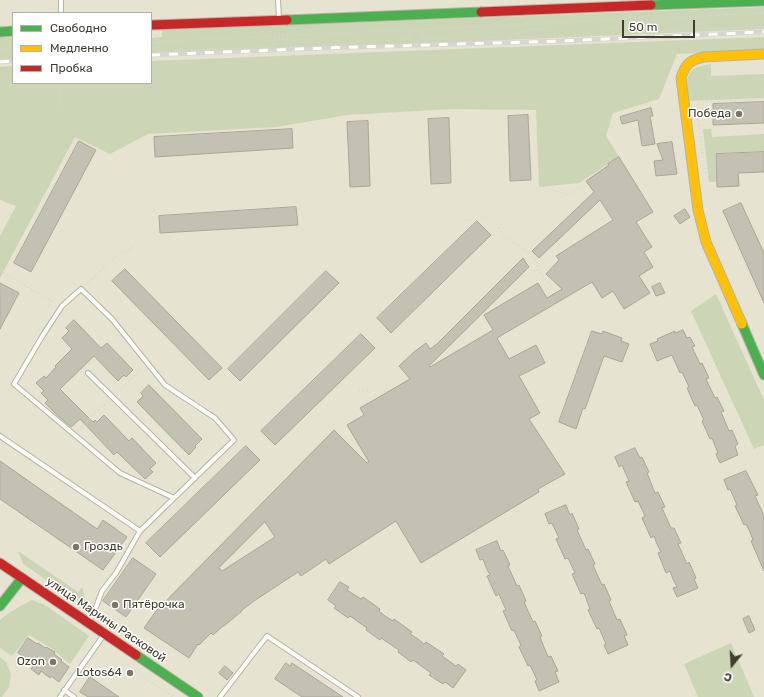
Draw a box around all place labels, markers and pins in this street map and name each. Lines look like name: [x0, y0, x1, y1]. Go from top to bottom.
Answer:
place label: Победа: [688, 107, 731, 121]
marker: Победа: [734, 109, 744, 119]
place label: Гроздь: [84, 540, 123, 554]
marker: Гроздь: [71, 542, 81, 552]
place label: Пятёрочка: [123, 598, 185, 612]
marker: Пятёрочка: [110, 600, 120, 610]
place label: Ozon: [17, 655, 45, 669]
marker: Ozon: [48, 657, 58, 667]
place label: Lotos64: [76, 666, 122, 680]
marker: Lotos64: [125, 668, 135, 678]

